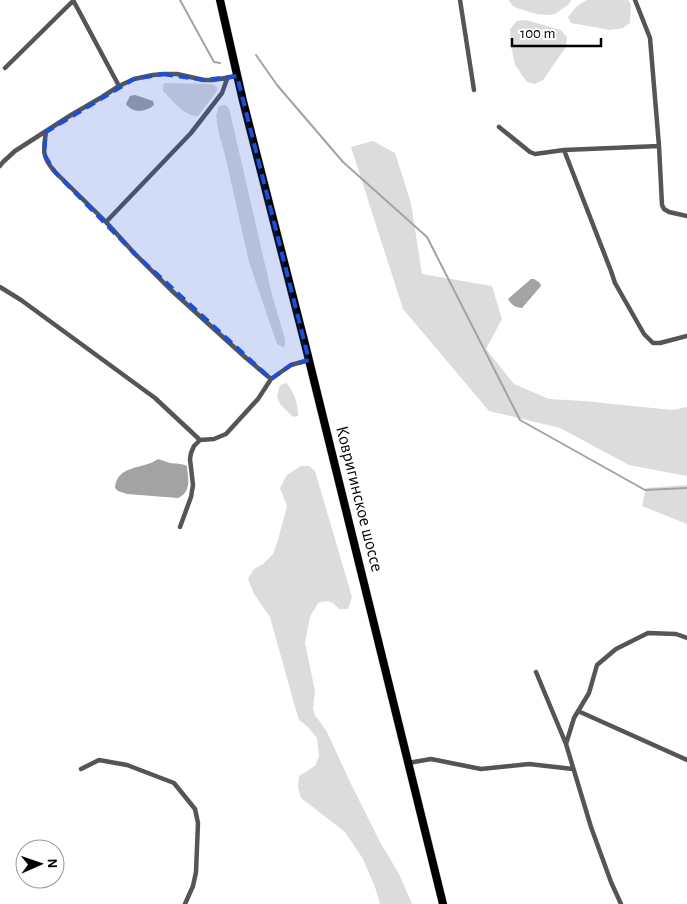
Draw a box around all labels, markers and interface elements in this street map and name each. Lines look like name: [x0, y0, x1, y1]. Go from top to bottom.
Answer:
scale bar: [512, 15, 601, 47]
text: 100 m: [520, 26, 555, 41]
street label: Ковригинское шоссе: [332, 424, 386, 574]
north arrow: [15, 839, 65, 889]
text: N: [45, 858, 59, 869]

